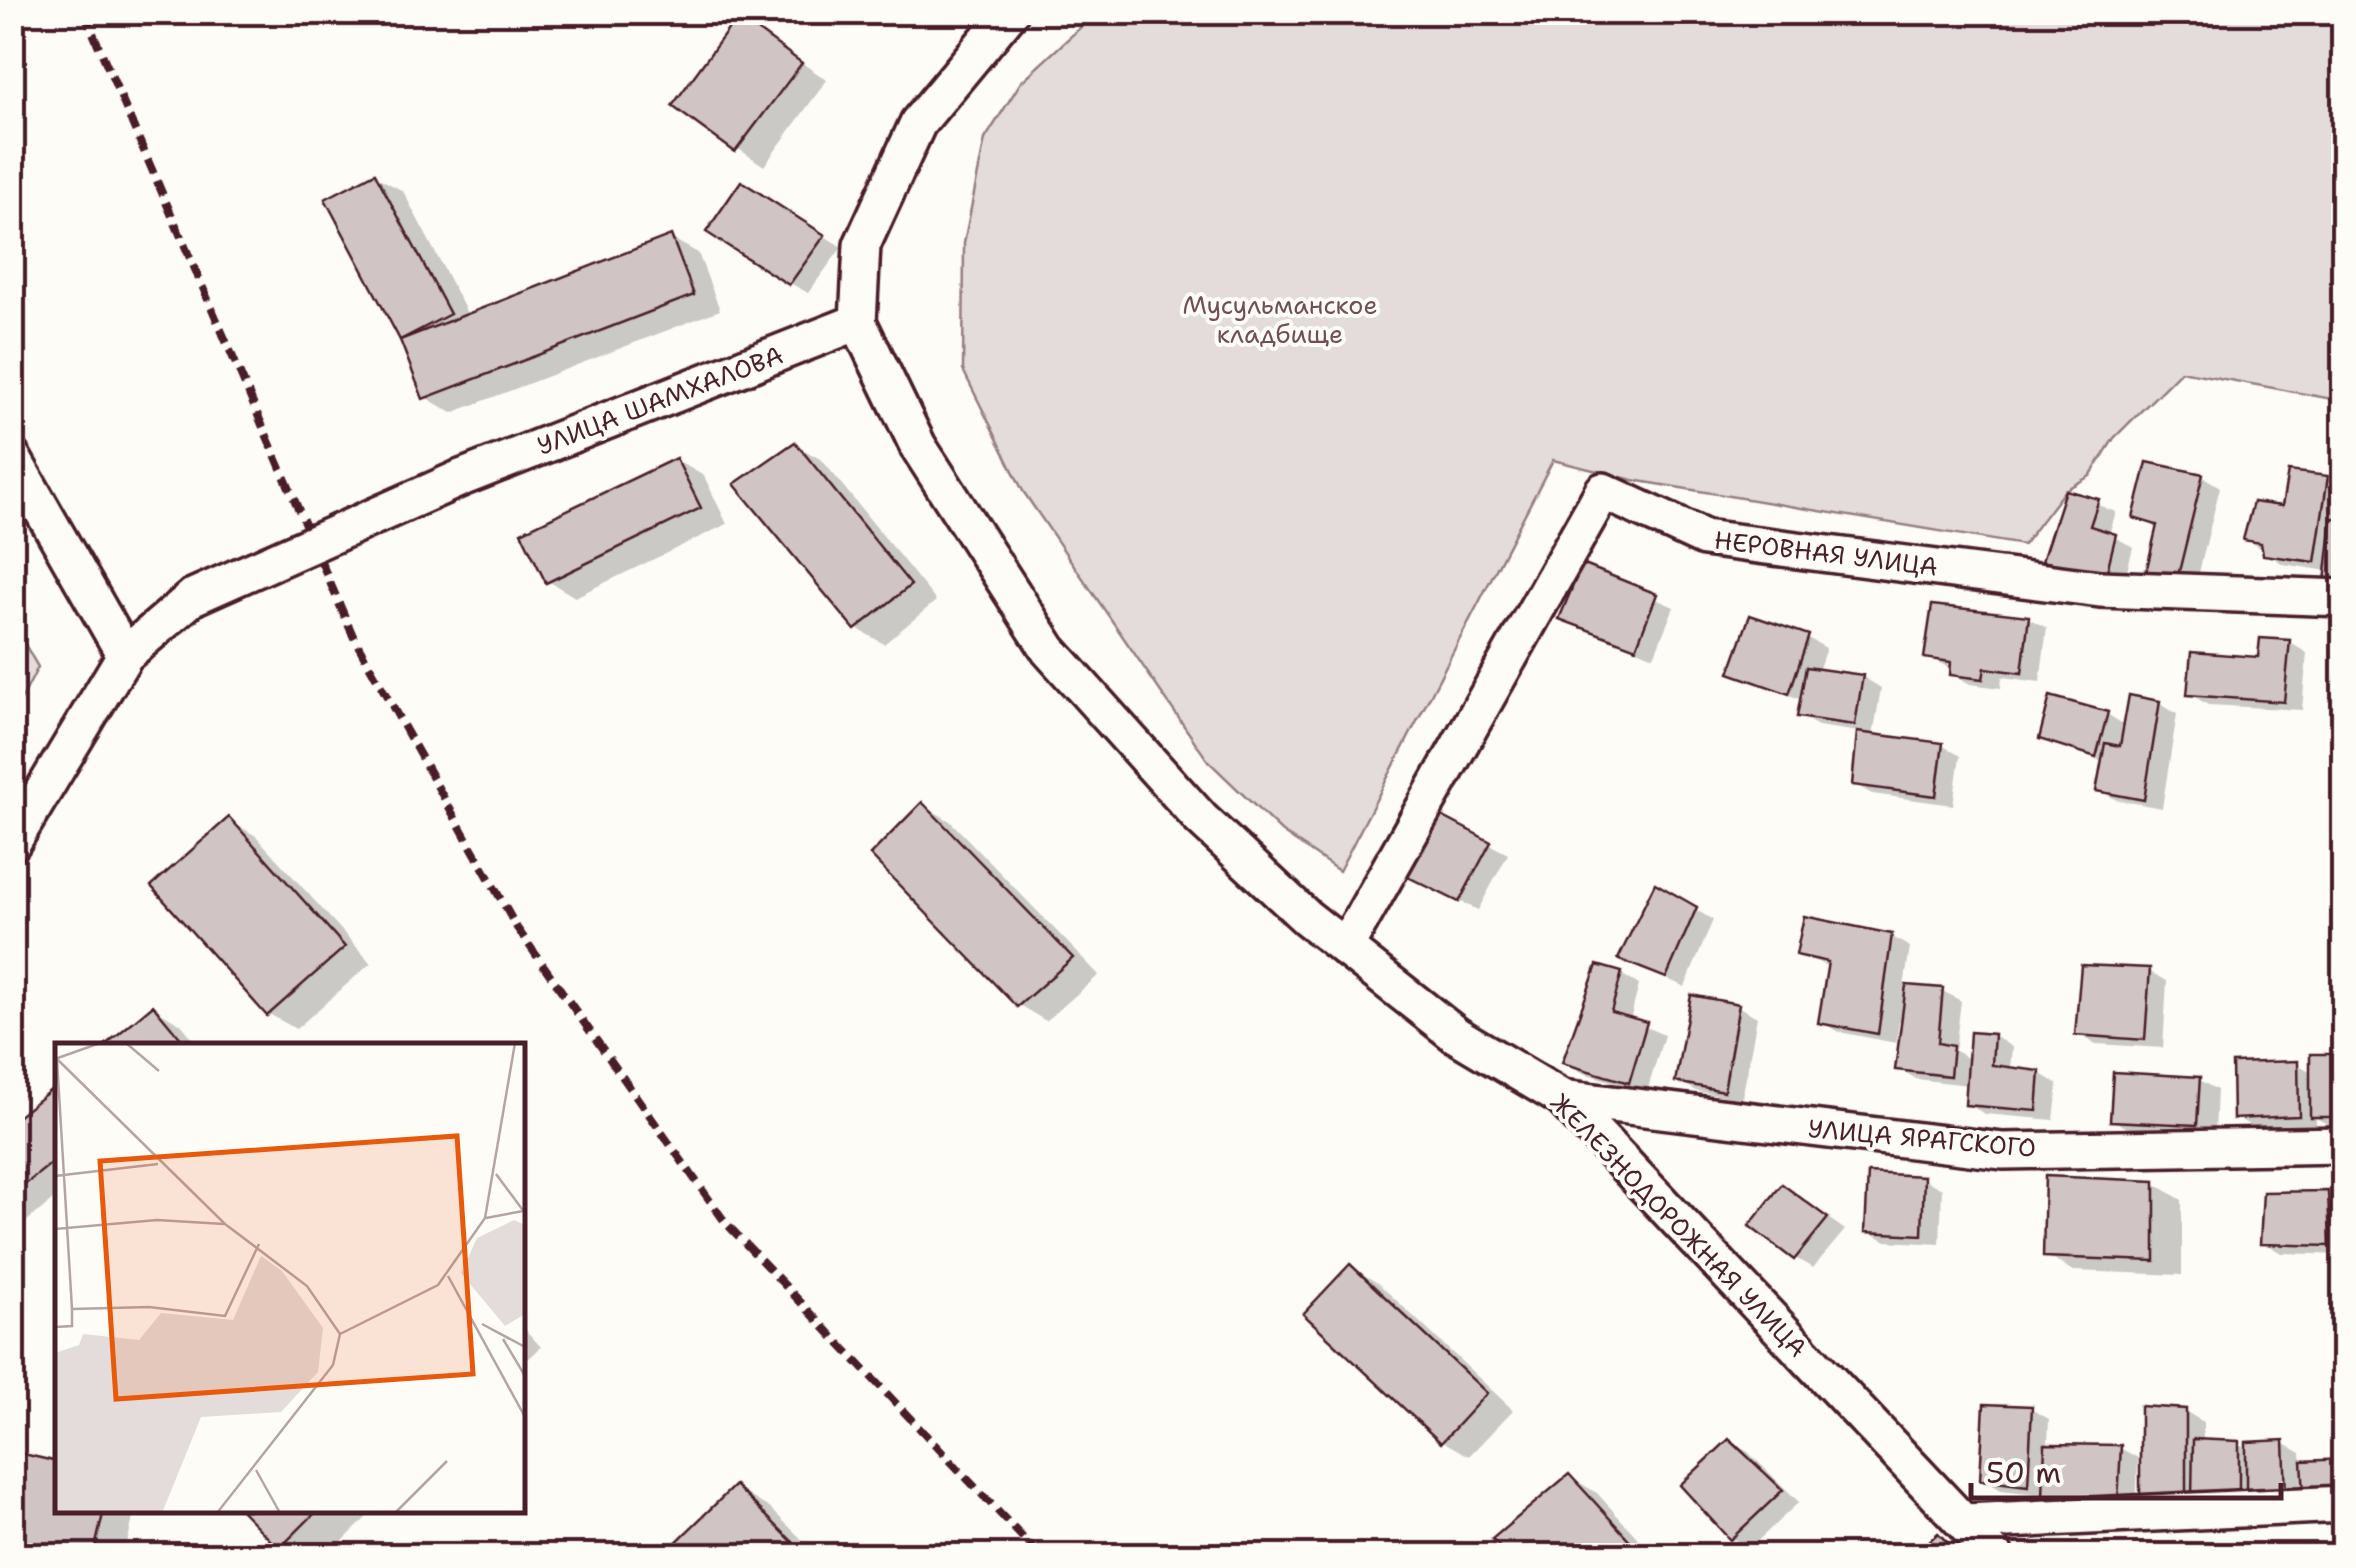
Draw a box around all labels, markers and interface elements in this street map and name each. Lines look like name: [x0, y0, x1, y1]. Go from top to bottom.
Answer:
park label: Мусульманское кладбище: [1182, 288, 1378, 351]
street label: УЛИЦА ШАМХАЛОВА: [532, 337, 788, 463]
street label: НЕРОВНАЯ УЛИЦА: [1712, 522, 1940, 584]
inset map: [55, 1043, 525, 1513]
street label: ЖЕЛЕЗНОДОРОЖНАЯ УЛИЦА: [1544, 1086, 1814, 1364]
street label: УЛИЦА ЯРАГСКОГО: [1807, 1111, 2037, 1165]
scale bar: [1971, 1438, 2281, 1500]
text: 50 m: [1986, 1452, 2061, 1493]

